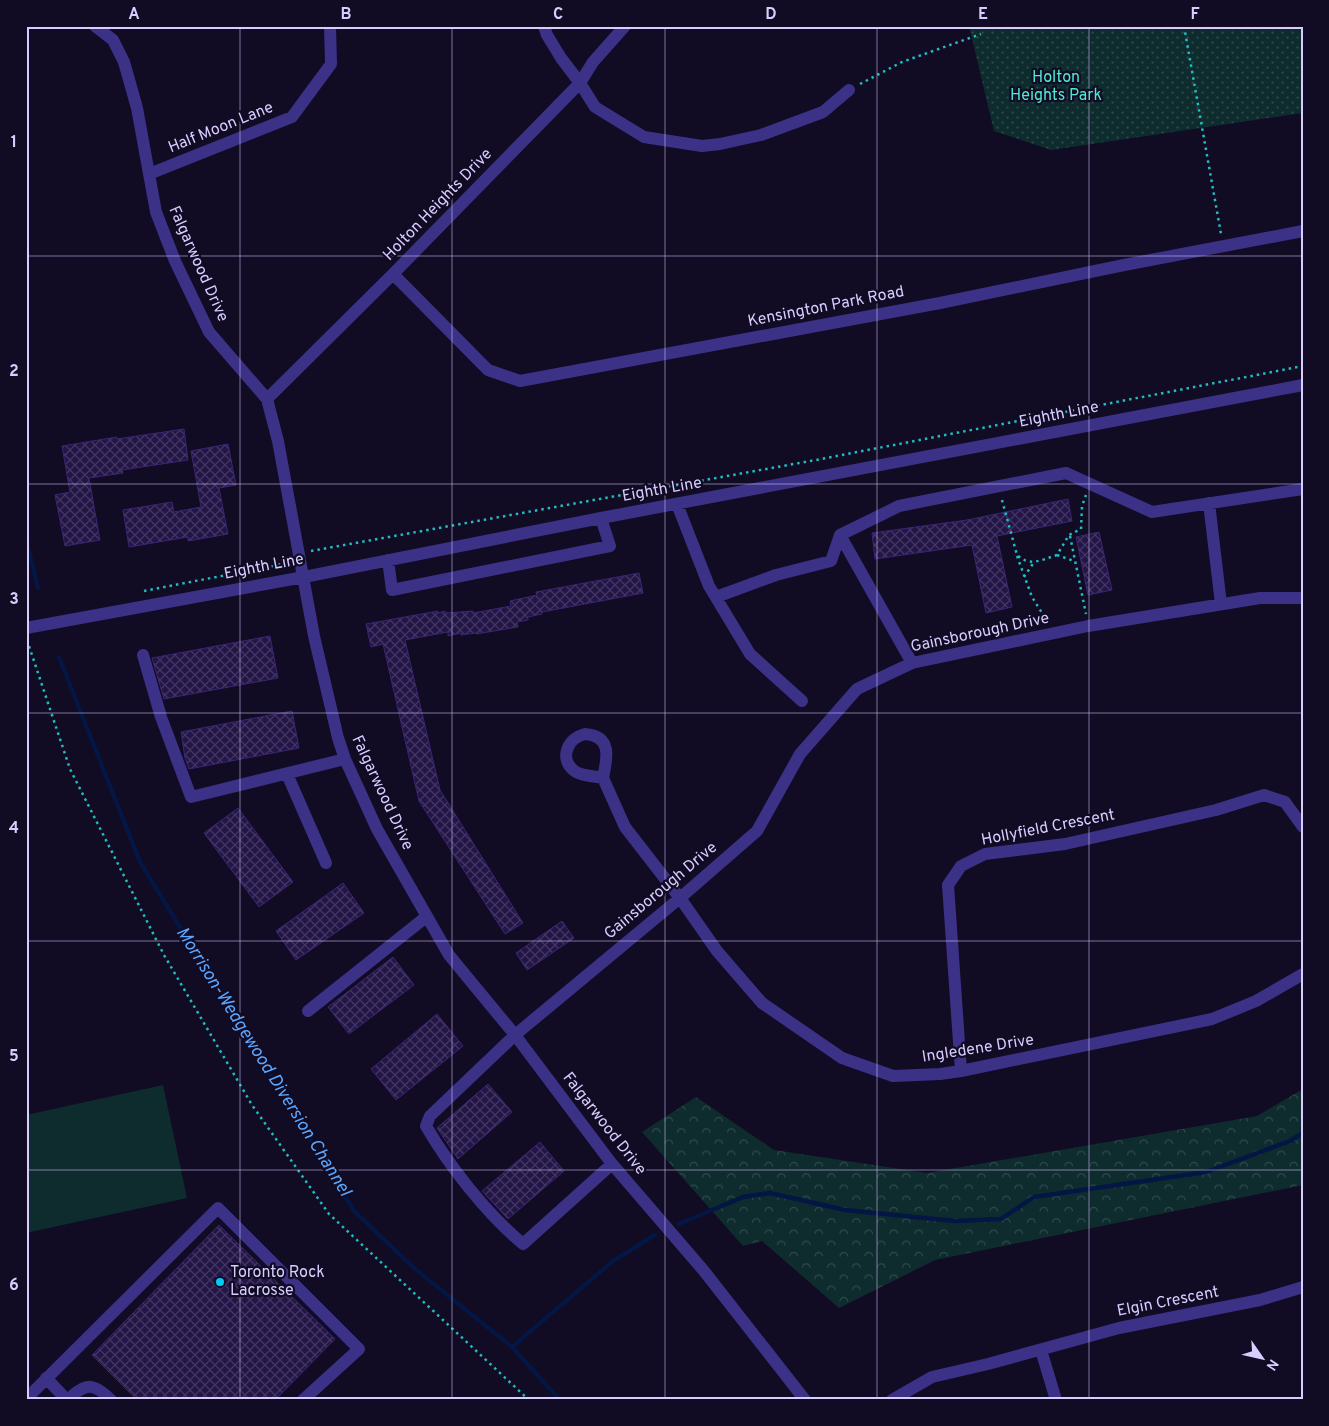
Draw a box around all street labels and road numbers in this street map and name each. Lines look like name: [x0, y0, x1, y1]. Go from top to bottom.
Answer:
street label: Half Moon Lane: [166, 98, 276, 158]
street label: Holton Heights Drive: [379, 145, 497, 265]
street label: Falgarwood Drive: [164, 203, 232, 325]
street label: Kensington Park Road: [746, 282, 906, 332]
street label: Eighth Line: [1017, 397, 1101, 433]
street label: Eighth Line: [620, 473, 704, 507]
street label: Eighth Line: [222, 549, 306, 585]
street label: Gainsborough Drive: [909, 609, 1051, 657]
street label: Falgarwood Drive: [347, 732, 417, 854]
street label: Hollyfield Crescent: [980, 805, 1116, 851]
street label: Gainsborough Drive: [600, 838, 722, 944]
street label: Ingledene Drive: [921, 1030, 1035, 1068]
street label: Falgarwood Drive: [558, 1069, 650, 1179]
street label: Elgin Crescent: [1115, 1282, 1221, 1322]

